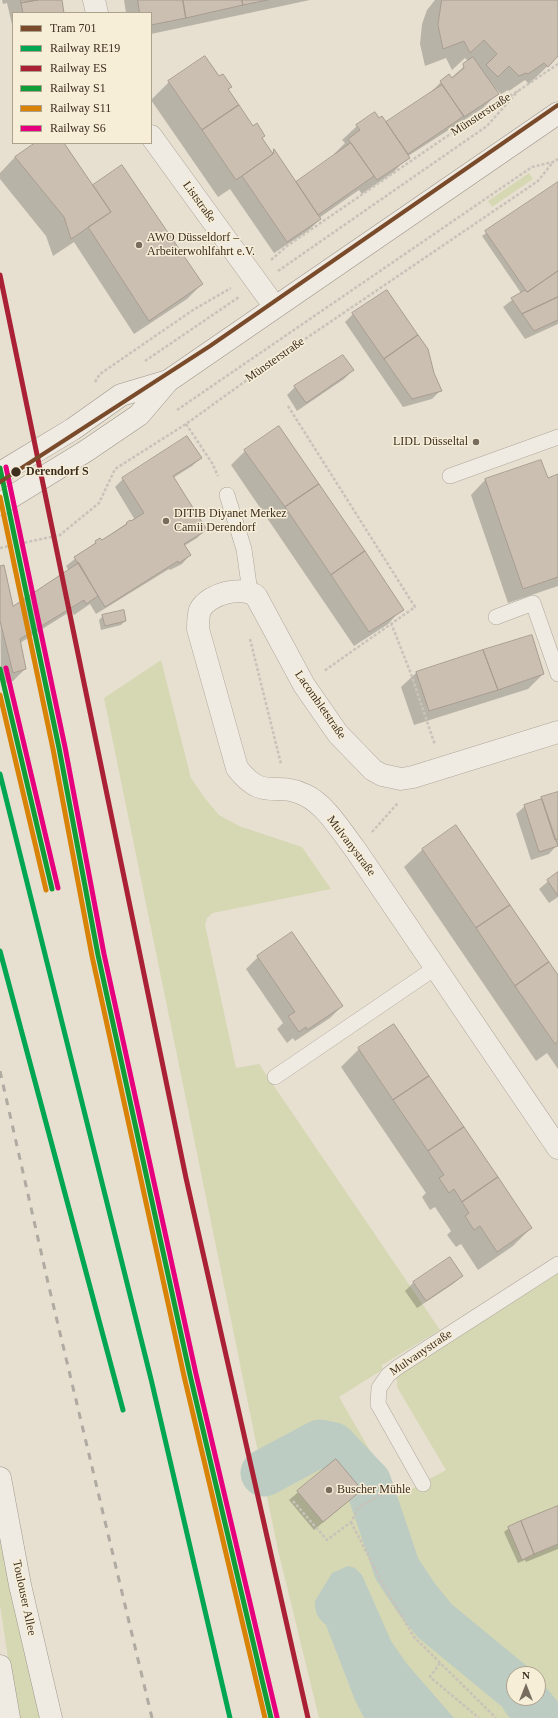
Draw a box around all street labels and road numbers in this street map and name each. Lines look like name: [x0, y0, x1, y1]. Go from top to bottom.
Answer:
street label: Münsterstraße: [448, 90, 514, 140]
street label: Liststraße: [179, 179, 219, 225]
street label: Münsterstraße: [243, 334, 307, 386]
street label: Lacombletstraße: [291, 668, 349, 742]
street label: Mulvanystraße: [324, 813, 378, 879]
street label: Mulvanystraße: [387, 1327, 455, 1379]
street label: Toulouser Allee: [9, 1559, 39, 1637]

